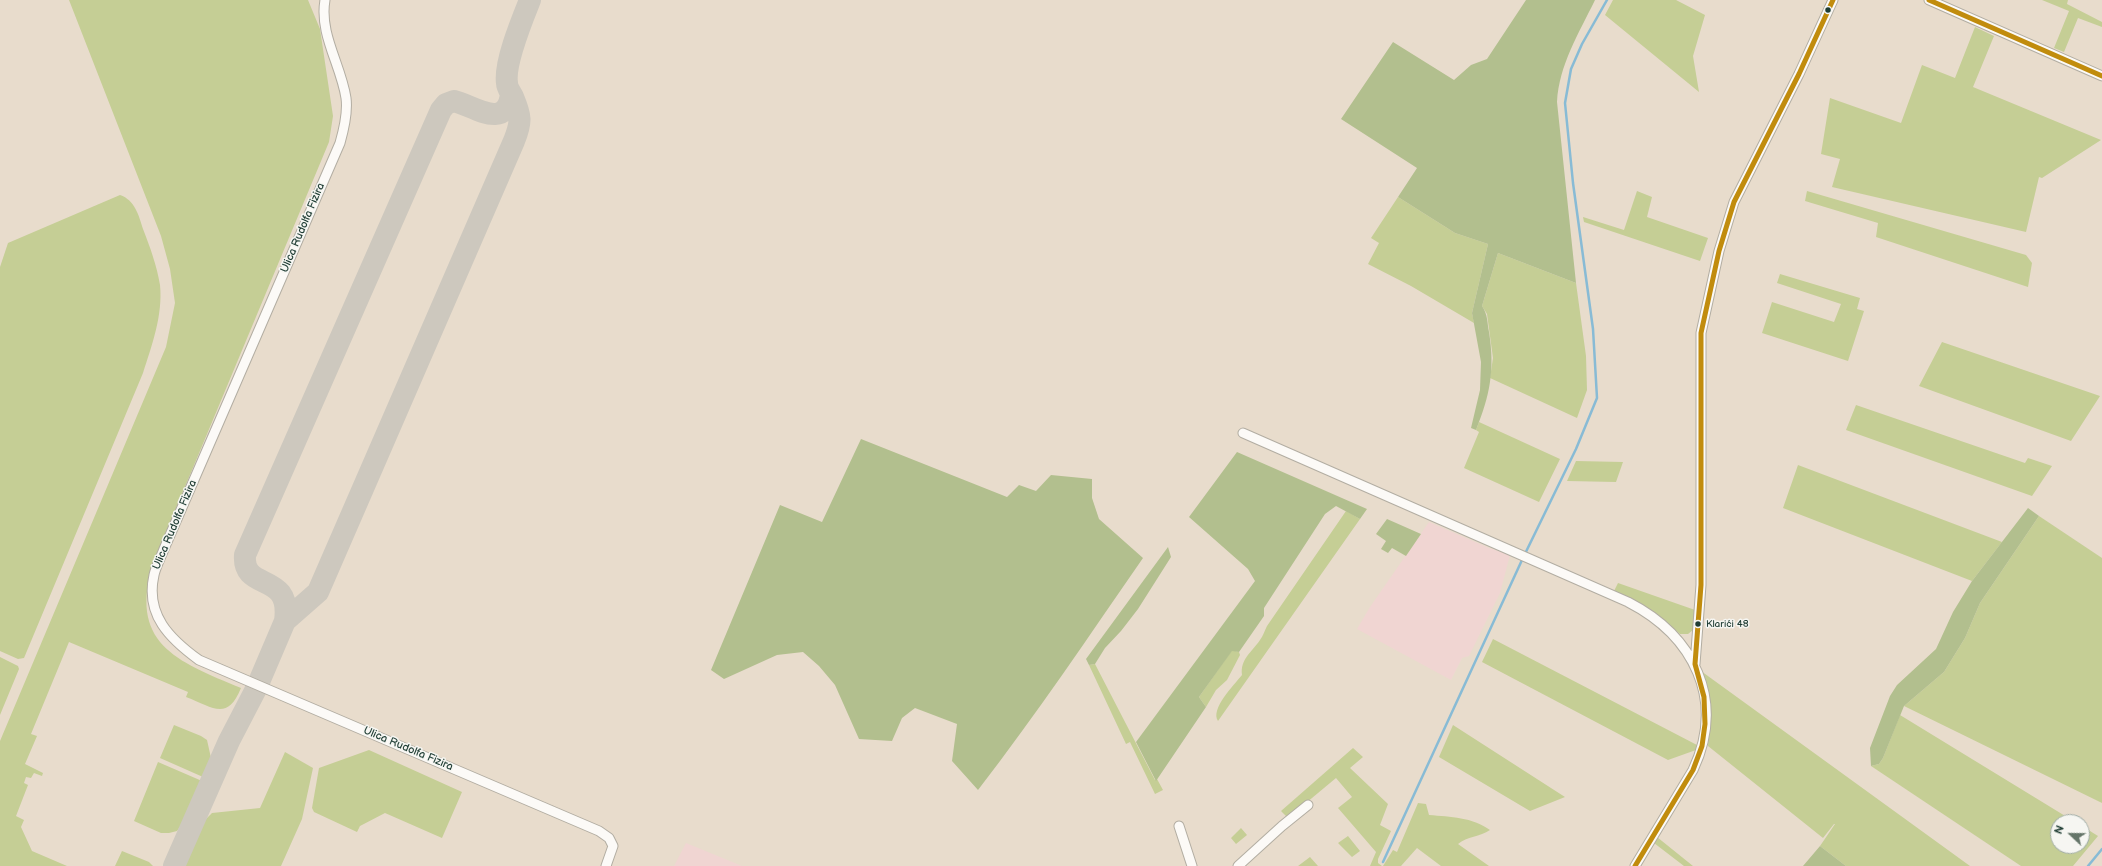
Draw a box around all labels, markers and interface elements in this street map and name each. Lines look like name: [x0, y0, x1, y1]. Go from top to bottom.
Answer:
unlabelled marker: [1823, 5, 1833, 15]
street label: Ulica Rudolfa Fizira: [278, 181, 328, 275]
street label: Ulica Rudolfa Fizira: [150, 478, 200, 572]
place label: Klarići 48: [1706, 618, 1749, 630]
marker: Klarići 48: [1693, 619, 1703, 629]
street label: Ulica Rudolfa Fizira: [361, 724, 455, 774]
north arrow: [2050, 814, 2090, 854]
text: N: [2052, 823, 2067, 836]

